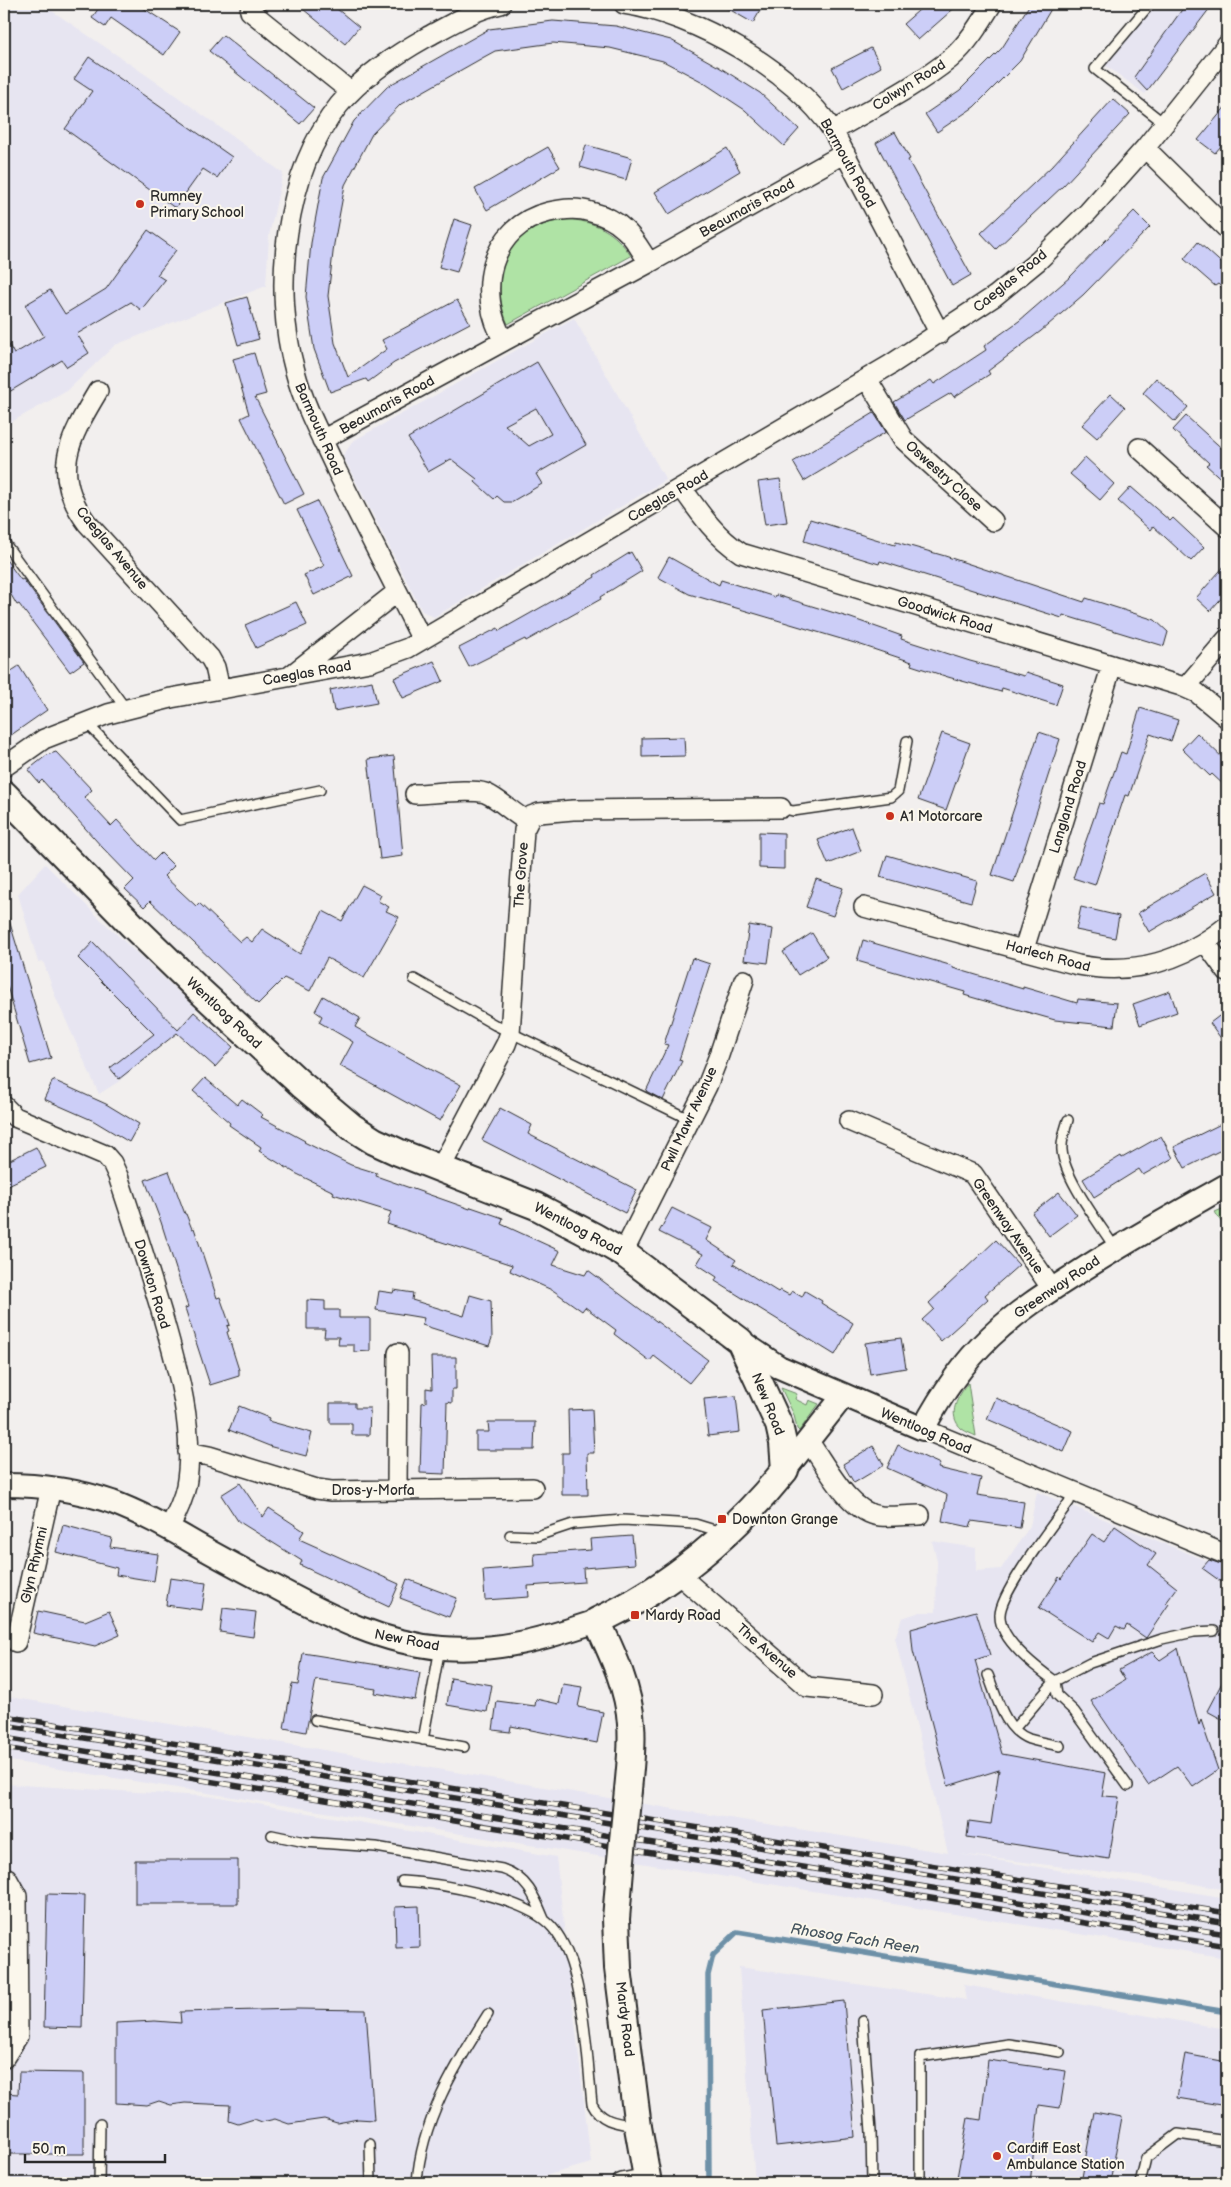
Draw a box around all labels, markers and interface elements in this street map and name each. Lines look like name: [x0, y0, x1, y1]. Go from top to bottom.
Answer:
street label: Colwyn Road: [869, 56, 949, 114]
street label: Barmouth Road: [816, 115, 880, 211]
street label: Beaumaris Road: [697, 175, 797, 241]
place label: Rumney Primary School: [150, 188, 244, 221]
marker: Rumney Primary School: [134, 198, 146, 210]
street label: Caeglas Road: [970, 246, 1050, 316]
street label: Beaumaris Road: [337, 372, 437, 438]
street label: Barmouth Road: [291, 380, 347, 478]
street label: Oswestry Close: [902, 437, 986, 515]
street label: Caeglas Road: [625, 466, 711, 526]
street label: Caeglas Avenue: [72, 503, 152, 593]
street label: Goodwick Road: [895, 592, 995, 638]
street label: Caeglas Road: [261, 657, 353, 689]
street label: Langland Road: [1046, 759, 1090, 855]
place label: A1 Motorcare: [900, 808, 983, 825]
marker: A1 Motorcare: [884, 810, 896, 822]
street label: The Grove: [510, 842, 532, 908]
street label: Harlech Road: [1004, 936, 1092, 976]
street label: Wentloog Road: [183, 974, 265, 1052]
street label: Pwll Mawr Avenue: [657, 1064, 721, 1174]
street label: Greenway Avenue: [969, 1175, 1047, 1277]
street label: Wentloog Road: [531, 1199, 625, 1259]
street label: Downton Road: [130, 1237, 174, 1331]
street label: Greenway Road: [1011, 1252, 1103, 1322]
street label: New Road: [748, 1370, 788, 1438]
street label: Wentloog Road: [878, 1404, 974, 1458]
street label: Dros-y-Morfa: [331, 1482, 415, 1499]
place label: Downton Grange: [732, 1511, 838, 1528]
marker: Downton Grange: [716, 1513, 728, 1525]
street label: Glyn Rhymni: [17, 1525, 51, 1605]
place label: Mardy Road: [645, 1607, 721, 1624]
marker: Mardy Road: [629, 1609, 641, 1621]
street label: The Avenue: [733, 1620, 801, 1682]
street label: New Road: [373, 1625, 441, 1655]
water label: Rhosog Fach Reen: [789, 1919, 921, 1959]
street label: Mardy Road: [612, 1980, 638, 2058]
scale bar: [25, 2132, 165, 2164]
text: 50 m: [32, 2140, 66, 2159]
place label: Cardiff East Ambulance Station: [1007, 2140, 1125, 2173]
marker: Cardiff East Ambulance Station: [991, 2150, 1003, 2162]

